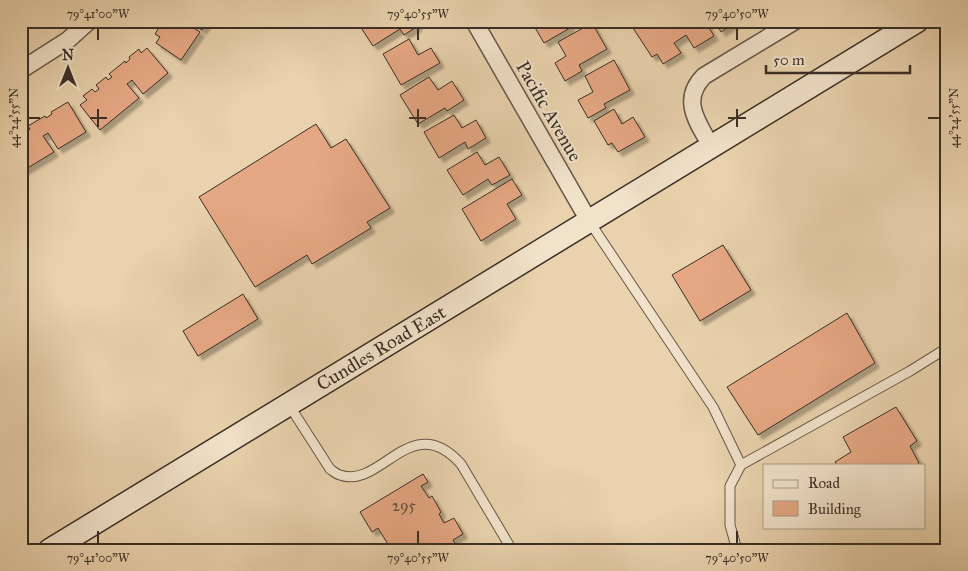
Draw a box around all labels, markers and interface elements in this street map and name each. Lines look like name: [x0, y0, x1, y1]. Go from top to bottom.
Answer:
text: 79°41'00"W: [67, 7, 130, 21]
text: 79°40'55"W: [387, 7, 450, 21]
text: 79°40'50"W: [705, 7, 769, 21]
north arrow: [42, 42, 92, 92]
scale bar: [766, 42, 909, 74]
text: N: [62, 47, 74, 64]
text: 50 m: [773, 51, 805, 69]
street label: Pacific Avenue: [511, 57, 587, 165]
text: 44°24'55"N: [7, 88, 21, 148]
text: 44°24'55"N: [947, 88, 961, 148]
street label: Cundles Road East: [312, 300, 450, 396]
legend: [763, 464, 926, 528]
text: Road: [808, 474, 840, 492]
house number: 295: [392, 496, 417, 515]
text: Building: [808, 500, 862, 518]
text: 79°41'00"W: [67, 551, 130, 565]
text: 79°40'55"W: [387, 551, 450, 565]
text: 79°40'50"W: [705, 551, 769, 565]

